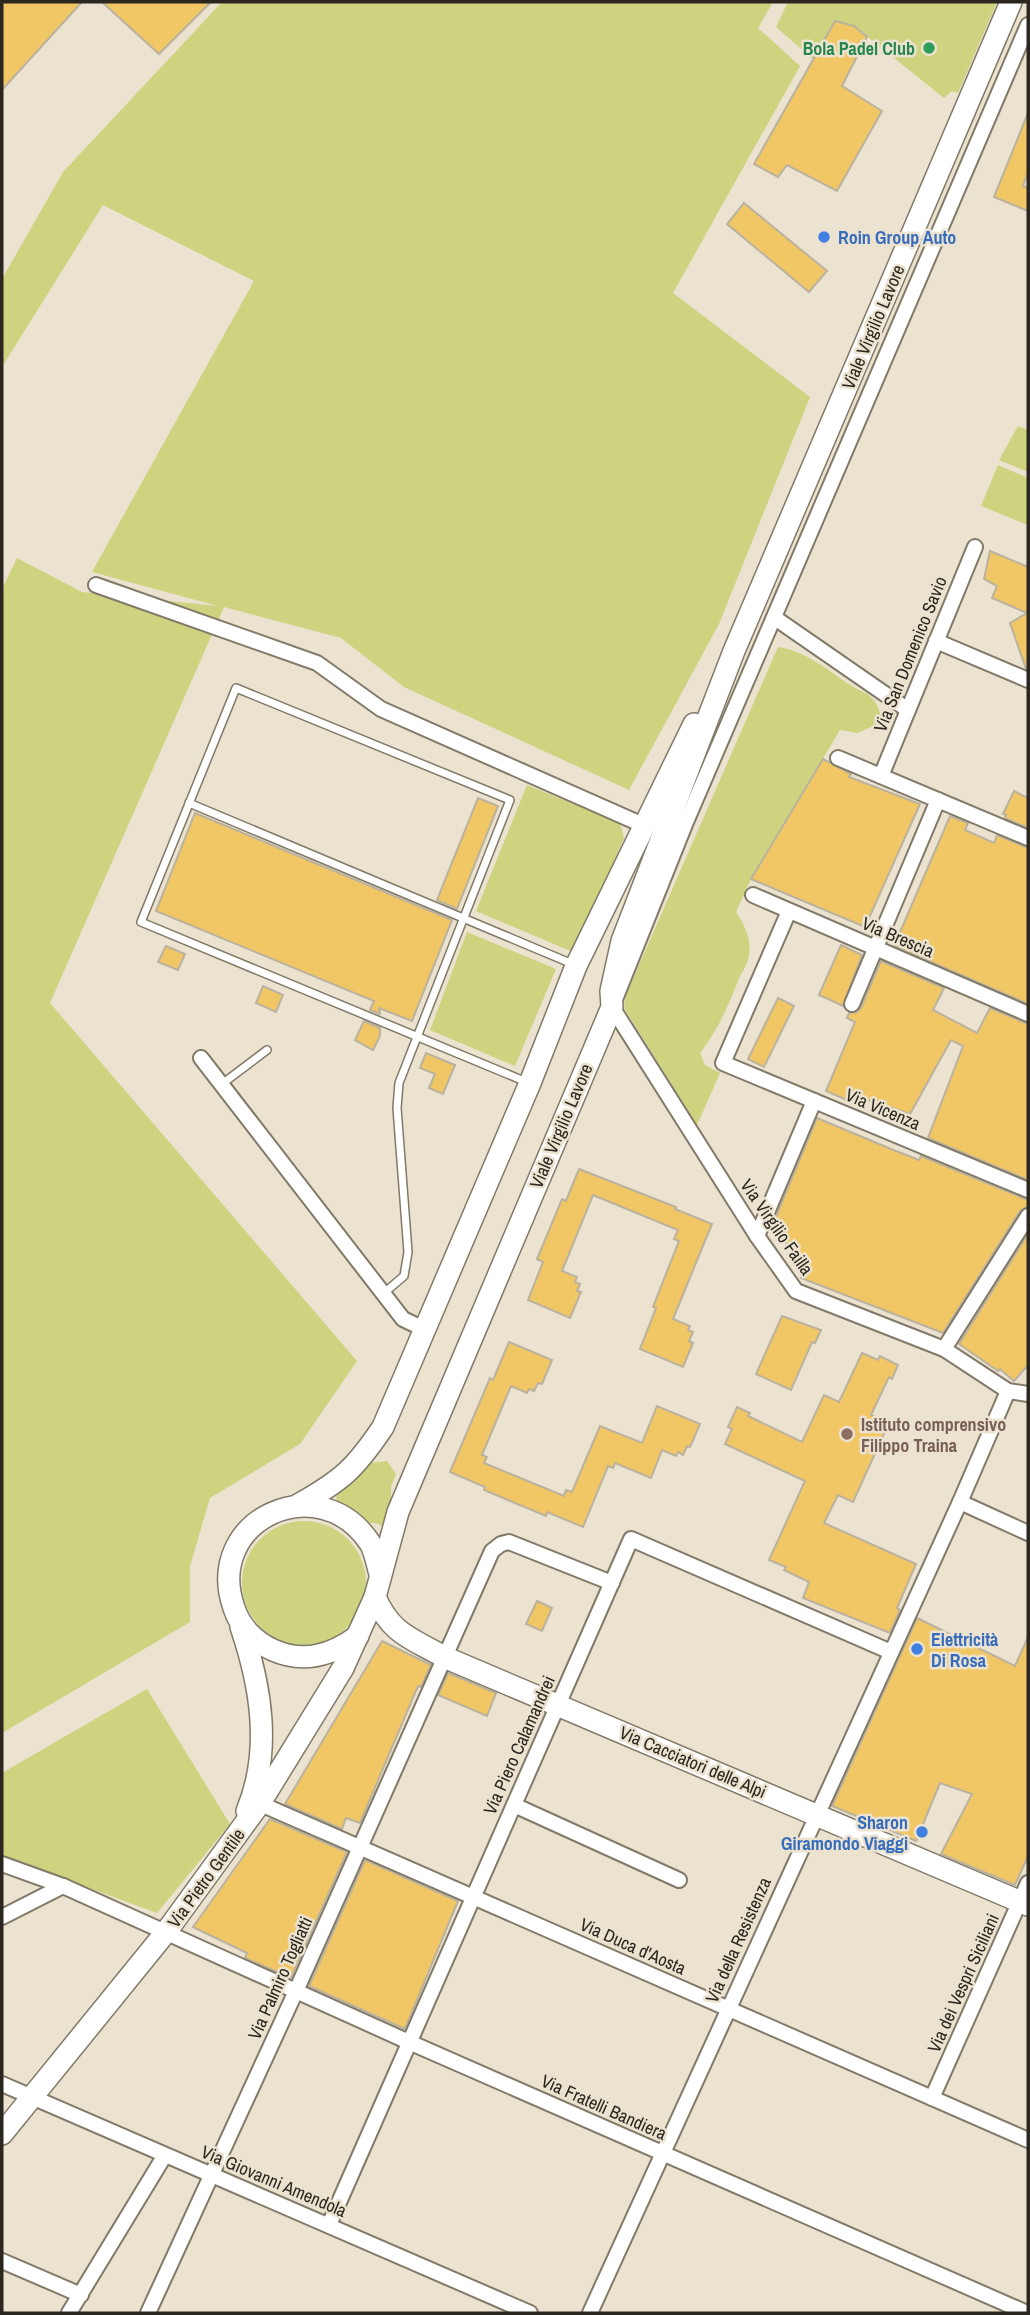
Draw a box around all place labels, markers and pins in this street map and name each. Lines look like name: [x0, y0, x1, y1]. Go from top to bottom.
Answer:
place label: Bola Padel Club: [803, 36, 915, 61]
marker: Bola Padel Club: [921, 40, 937, 56]
place label: Roin Group Auto: [838, 225, 956, 250]
marker: Roin Group Auto: [816, 229, 832, 245]
place label: Istituto comprensivo Filippo Traina: [861, 1412, 1006, 1458]
marker: Istituto comprensivo Filippo Traina: [839, 1426, 855, 1442]
place label: Elettricità Di Rosa: [931, 1627, 999, 1673]
marker: Elettricità Di Rosa: [909, 1641, 925, 1657]
place label: Sharon Giramondo Viaggi: [781, 1810, 908, 1856]
marker: Sharon Giramondo Viaggi: [914, 1824, 930, 1840]

